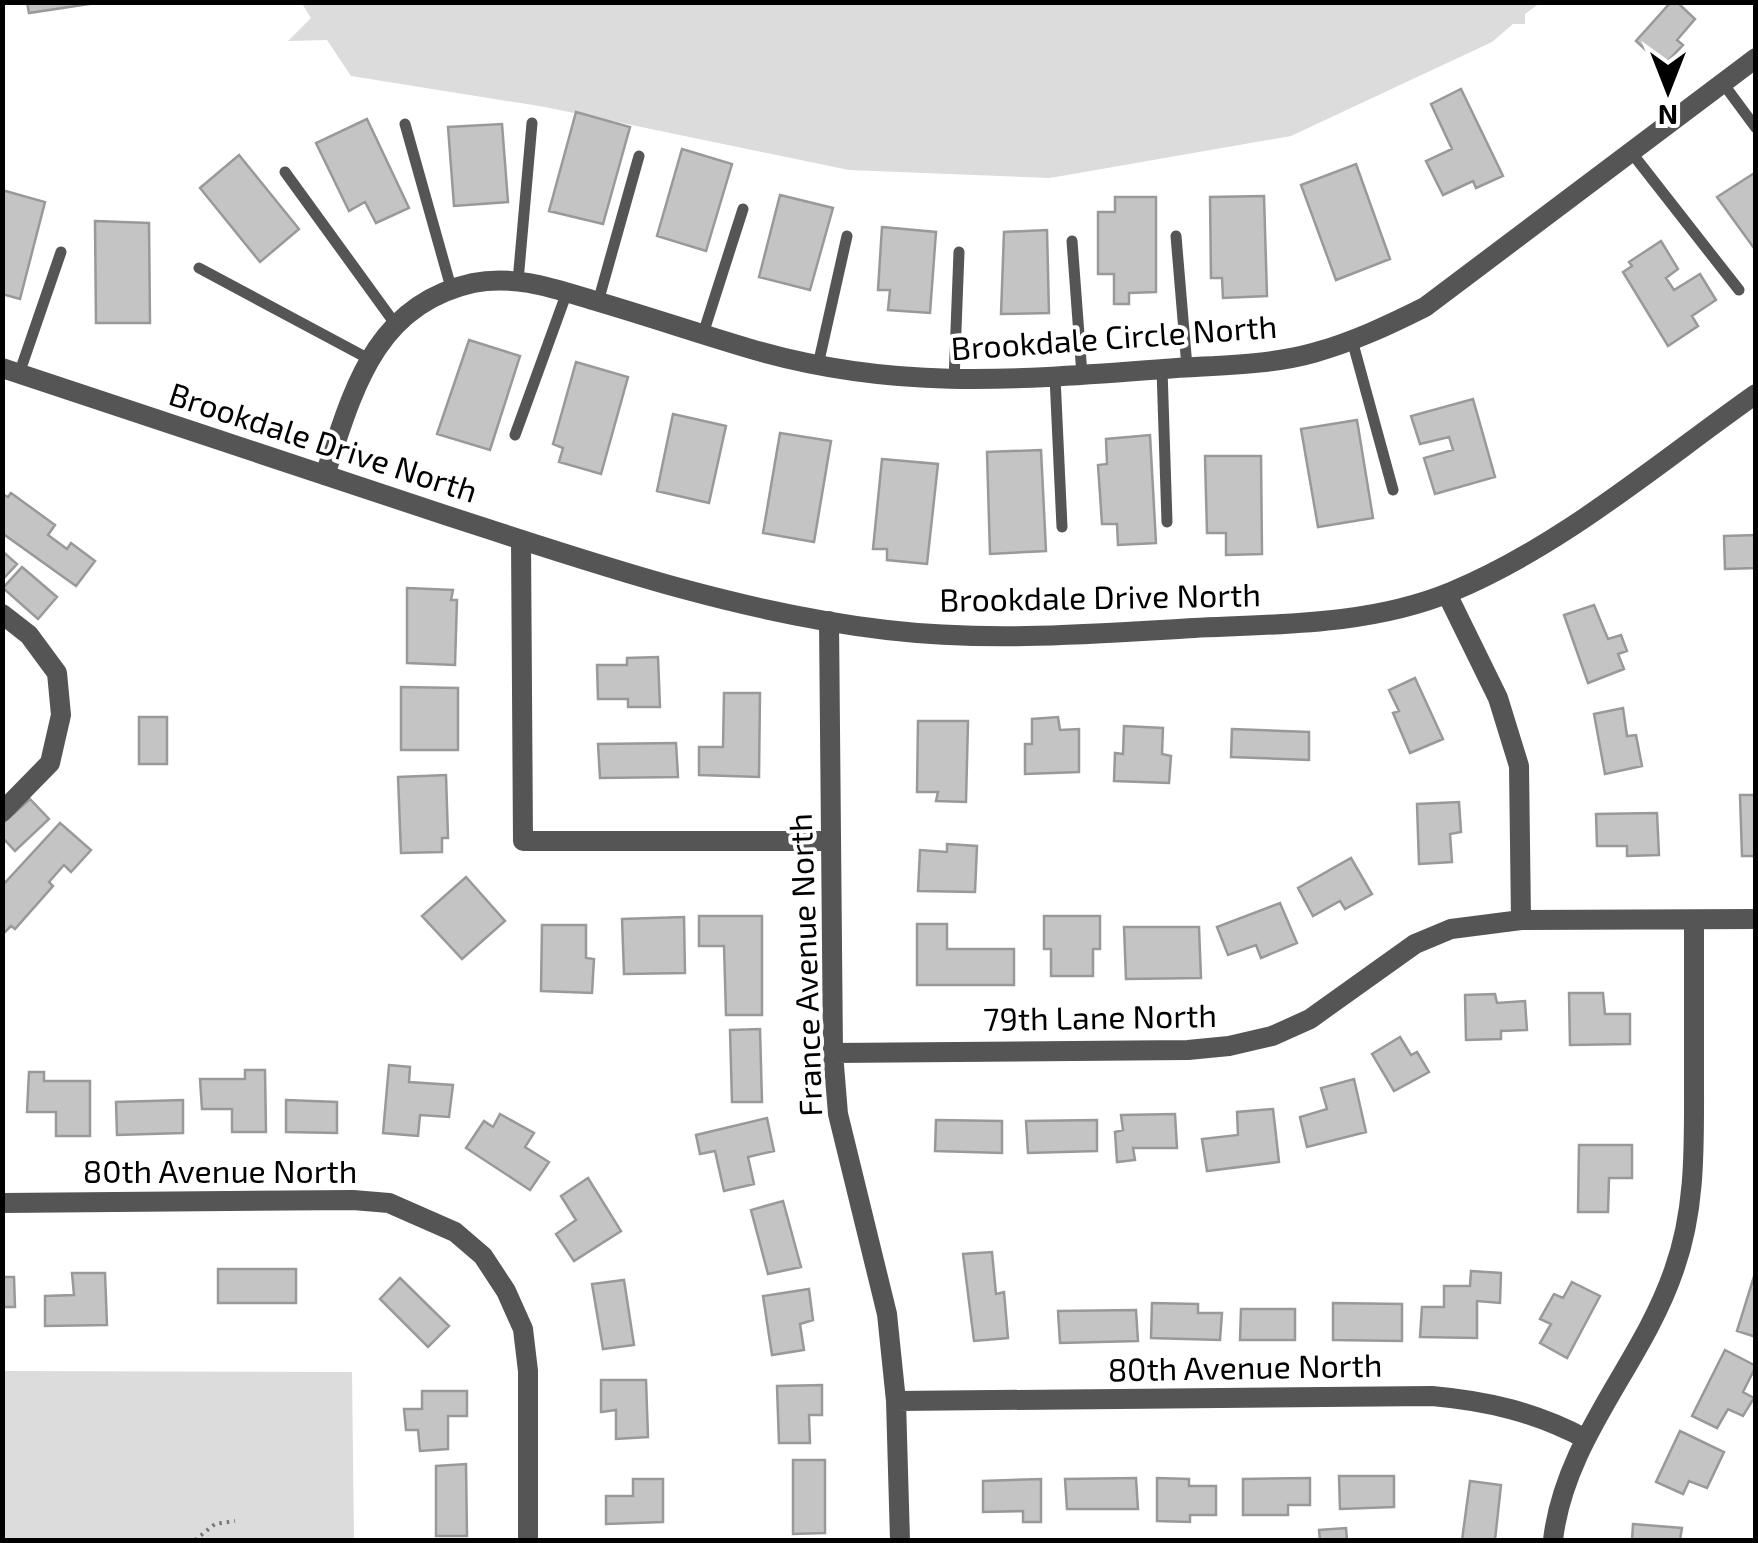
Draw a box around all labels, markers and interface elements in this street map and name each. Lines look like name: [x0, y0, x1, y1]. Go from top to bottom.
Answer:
north arrow: [1618, 40, 1718, 140]
text: N: [1658, 99, 1678, 133]
street label: Brookdale Circle North: [950, 306, 1278, 366]
street label: Brookdale Drive North: [165, 373, 482, 509]
street label: Brookdale Drive North: [939, 574, 1261, 618]
street label: France Avenue North: [780, 813, 828, 1117]
street label: 79th Lane North: [983, 995, 1217, 1037]
street label: 80th Avenue North: [83, 1151, 357, 1189]
street label: 80th Avenue North: [1107, 1345, 1383, 1387]

